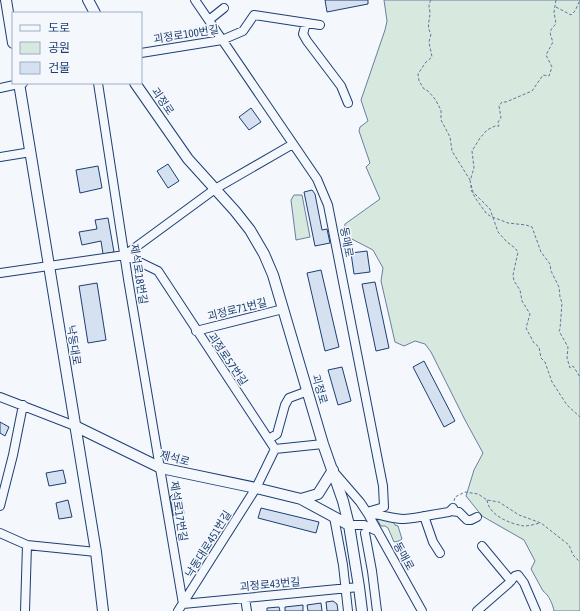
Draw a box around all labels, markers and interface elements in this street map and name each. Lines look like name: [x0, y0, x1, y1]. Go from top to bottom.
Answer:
legend: [12, 12, 142, 84]
text: 도로: [48, 21, 70, 35]
street label: 괴정로100번길: [152, 23, 220, 45]
text: 공원: [48, 41, 70, 55]
text: 건물: [48, 61, 70, 75]
street label: 괴정로: [149, 85, 177, 117]
street label: 동매로: [338, 226, 356, 258]
street label: 제석로18번길: [128, 243, 150, 305]
street label: 괴정로71번길: [206, 296, 268, 322]
street label: 낙동대로: [65, 324, 83, 366]
street label: 괴정로57번길: [206, 330, 250, 388]
street label: 괴정로: [310, 373, 330, 405]
street label: 제석로: [159, 448, 191, 468]
street label: 제석로17번길: [168, 480, 190, 542]
street label: 낙동대로451번길: [183, 508, 233, 580]
street label: 동매로: [391, 540, 417, 572]
street label: 괴정로43번길: [239, 575, 301, 593]

